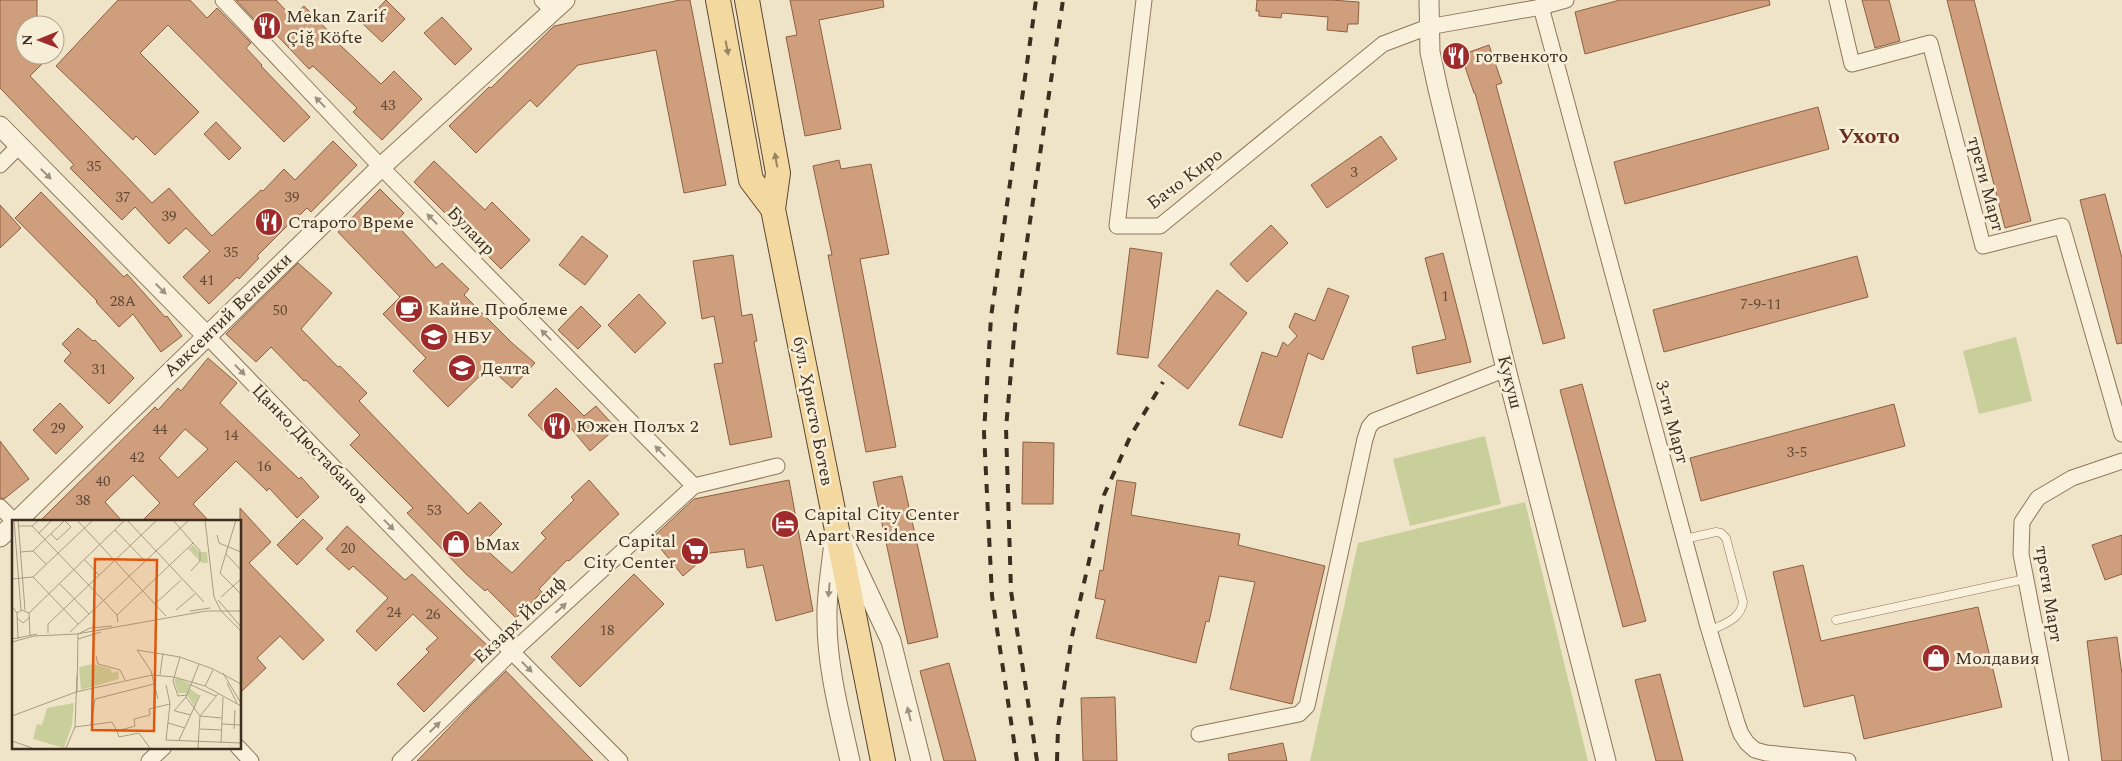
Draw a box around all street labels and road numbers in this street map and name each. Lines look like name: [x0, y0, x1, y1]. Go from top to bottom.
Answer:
street label: трети Март: [1960, 134, 2012, 235]
street label: Бачо Киро: [1141, 141, 1229, 217]
street label: Булаир: [440, 200, 502, 262]
street label: Авксентий Велешки: [158, 246, 298, 384]
street label: бул. Христо Ботев: [785, 334, 841, 488]
street label: Кукуш: [1490, 352, 1530, 412]
street label: 3-ти Март: [1648, 377, 1696, 467]
street label: Цанко Дюстабанов: [245, 378, 375, 510]
street label: трети Март: [2028, 544, 2070, 644]
street label: Екзарх Йосиф: [467, 570, 573, 670]

